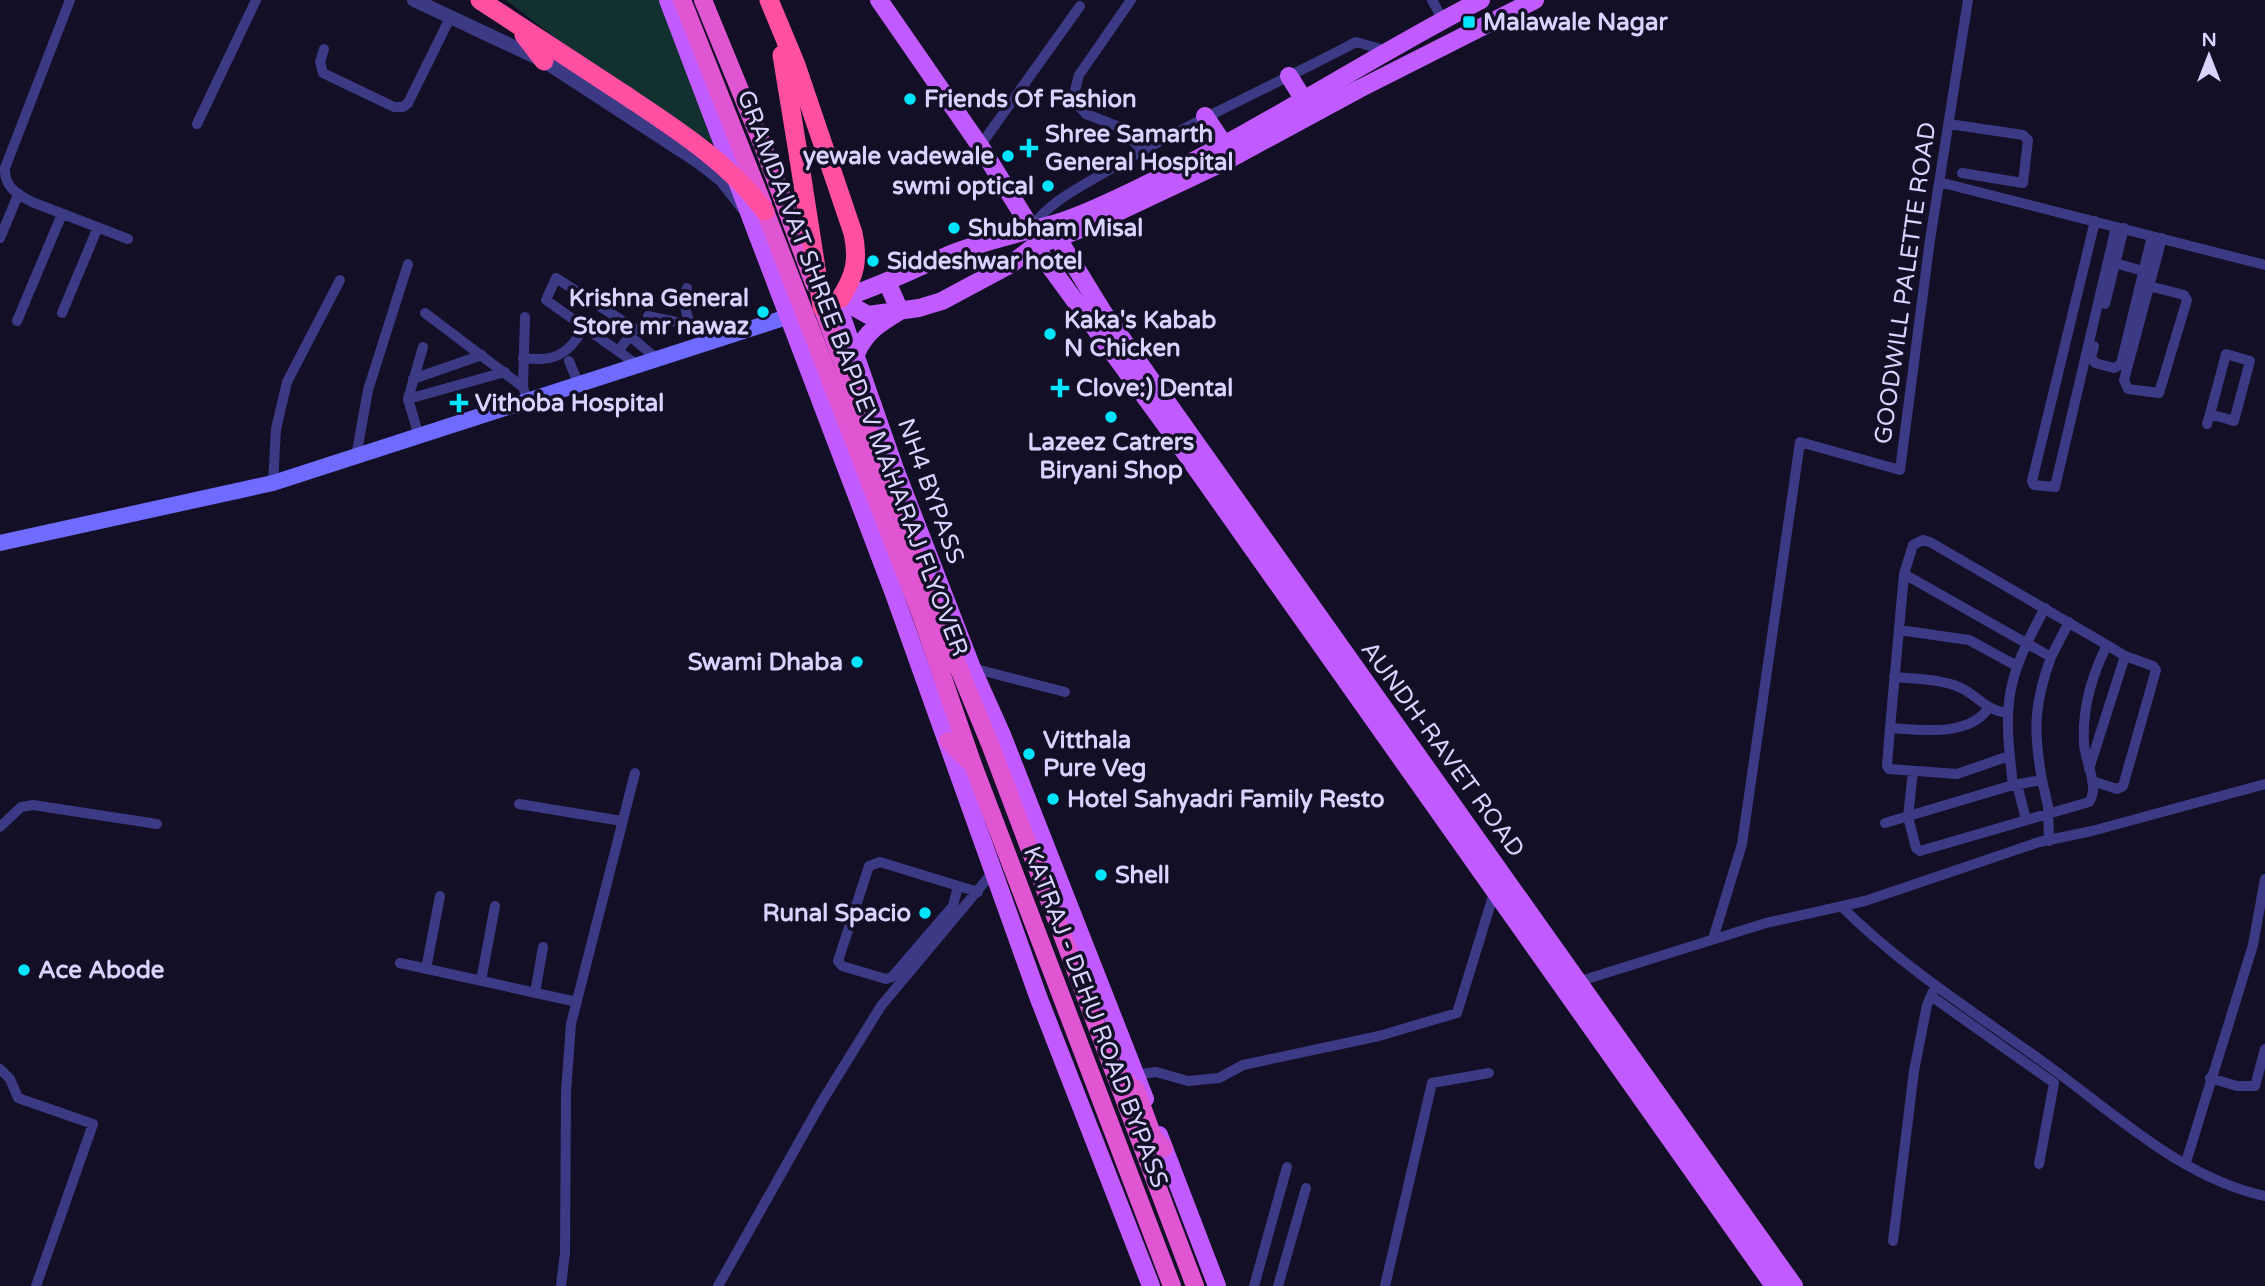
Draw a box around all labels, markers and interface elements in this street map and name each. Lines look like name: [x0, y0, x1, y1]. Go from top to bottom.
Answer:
place label: Malawale Nagar: [1483, 8, 1668, 37]
marker: Malawale Nagar: [1461, 14, 1477, 30]
north arrow: [2174, 21, 2244, 91]
text: N: [2201, 29, 2217, 51]
place label: Friends Of Fashion: [924, 85, 1137, 114]
street label: GRAMDAIVAT SHREE BAPDEV MAHARAJ FLYOVER: [731, 86, 974, 660]
marker: Friends Of Fashion: [902, 91, 918, 107]
place label: Shree Samarth General Hospital: [1045, 120, 1234, 177]
street label: GOODWILL PALETTE ROAD: [1869, 120, 1942, 446]
marker: Shree Samarth General Hospital: [1019, 138, 1039, 158]
place label: yewale vadewale: [803, 142, 994, 171]
marker: yewale vadewale: [1000, 148, 1016, 164]
place label: swmi optical: [892, 172, 1034, 201]
marker: swmi optical: [1040, 178, 1056, 194]
place label: Shubham Misal: [968, 214, 1143, 243]
marker: Shubham Misal: [946, 220, 962, 236]
place label: Siddeshwar hotel: [887, 247, 1083, 276]
marker: Siddeshwar hotel: [865, 253, 881, 269]
place label: Krishna General Store mr nawaz: [569, 284, 749, 341]
marker: Krishna General Store mr nawaz: [755, 304, 771, 320]
place label: Kaka's Kabab N Chicken: [1064, 306, 1216, 363]
marker: Kaka's Kabab N Chicken: [1042, 326, 1058, 342]
place label: Clove:) Dental: [1076, 374, 1233, 403]
marker: Clove:) Dental: [1050, 378, 1070, 398]
place label: Vithoba Hospital: [475, 389, 664, 418]
marker: Vithoba Hospital: [449, 393, 469, 413]
marker: Lazeez Catrers Biryani Shop: [1103, 409, 1119, 425]
street label: NH4 BYPASS: [891, 415, 970, 568]
place label: Lazeez Catrers Biryani Shop: [1028, 428, 1194, 485]
street label: AUNDH-RAVET ROAD: [1355, 636, 1531, 863]
place label: Swami Dhaba: [688, 648, 843, 677]
marker: Swami Dhaba: [849, 654, 865, 670]
place label: Vitthala Pure Veg: [1043, 726, 1146, 783]
marker: Vitthala Pure Veg: [1021, 746, 1037, 762]
place label: Hotel Sahyadri Family Resto: [1067, 785, 1385, 814]
marker: Hotel Sahyadri Family Resto: [1045, 791, 1061, 807]
street label: KATRAJ - DEHU ROAD BYPASS: [1017, 842, 1174, 1192]
place label: Shell: [1115, 861, 1170, 890]
marker: Shell: [1093, 867, 1109, 883]
place label: Runal Spacio: [762, 899, 911, 928]
marker: Runal Spacio: [917, 905, 933, 921]
place label: Ace Abode: [38, 956, 165, 985]
marker: Ace Abode: [16, 962, 32, 978]

